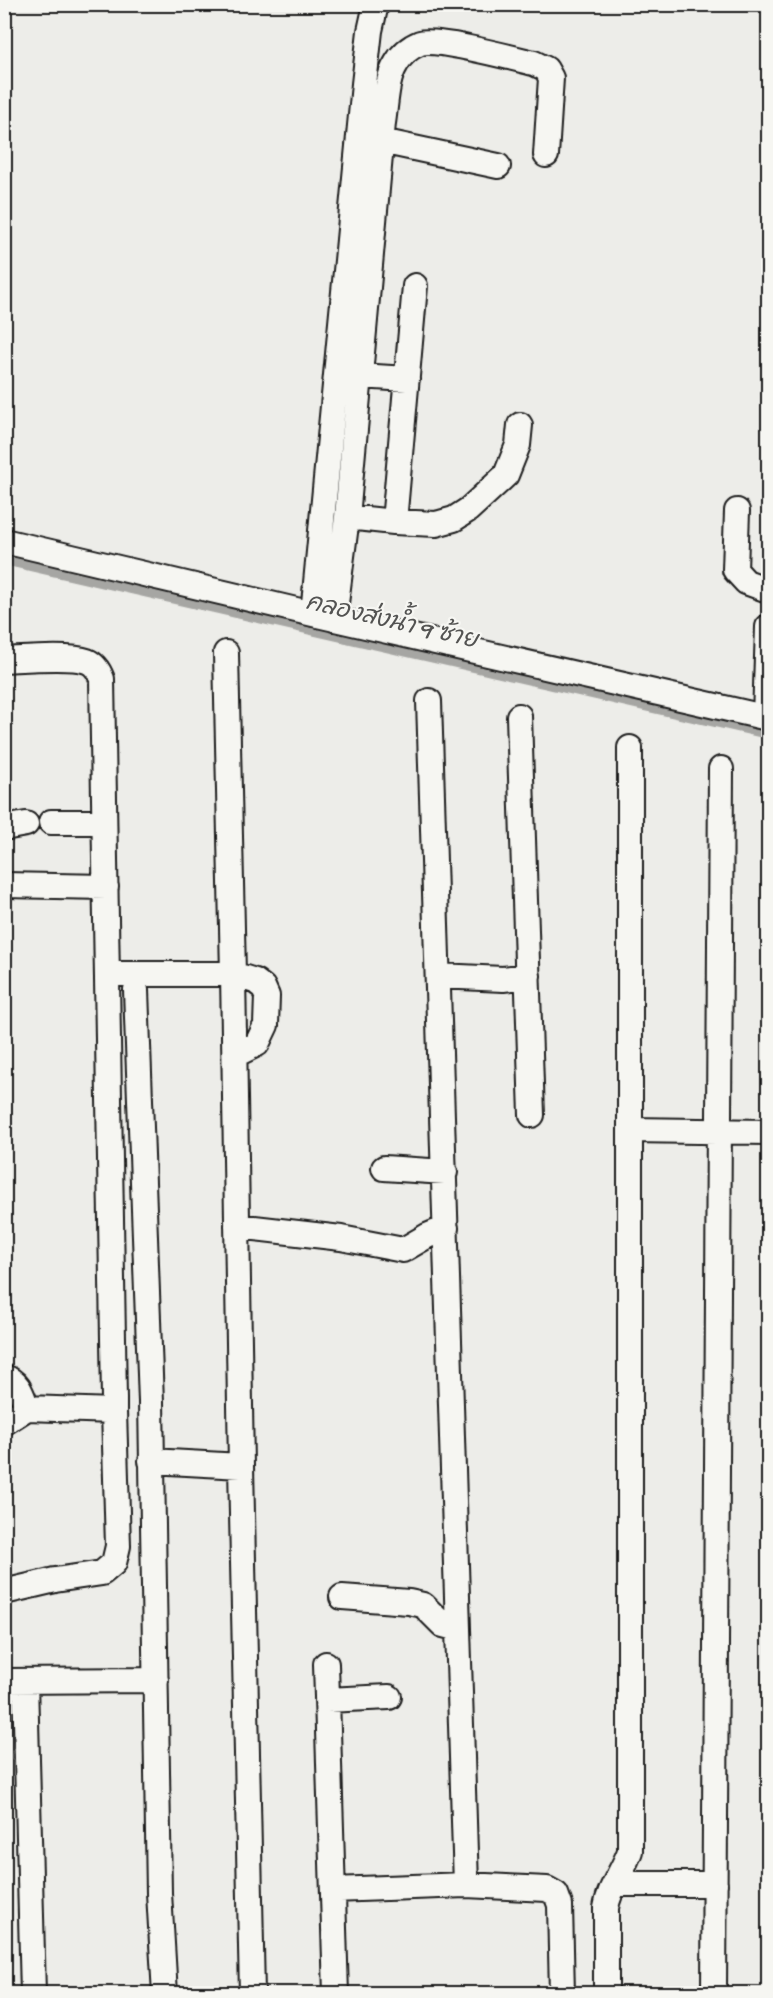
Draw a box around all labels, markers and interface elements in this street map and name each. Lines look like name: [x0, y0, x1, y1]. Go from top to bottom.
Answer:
water label: คลองส่งน้ำ 9 ซ้าย: [303, 579, 484, 658]

